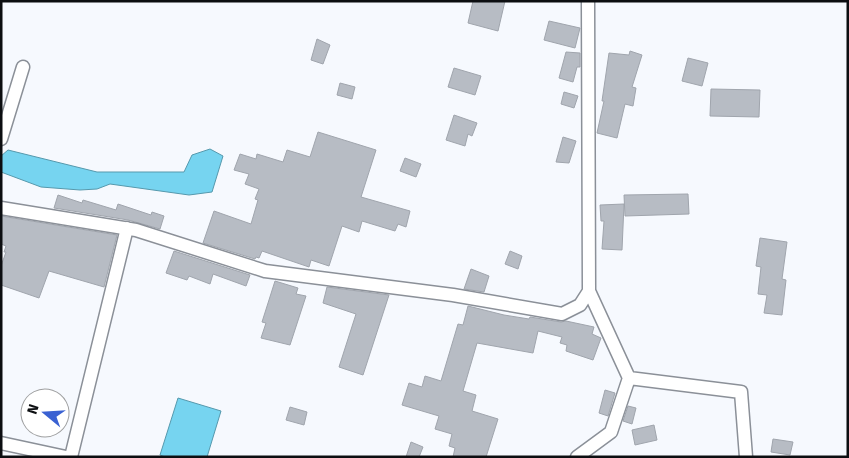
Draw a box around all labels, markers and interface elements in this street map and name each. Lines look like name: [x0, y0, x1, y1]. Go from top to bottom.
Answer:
north arrow: [20, 388, 70, 438]
text: N: [24, 402, 43, 416]

